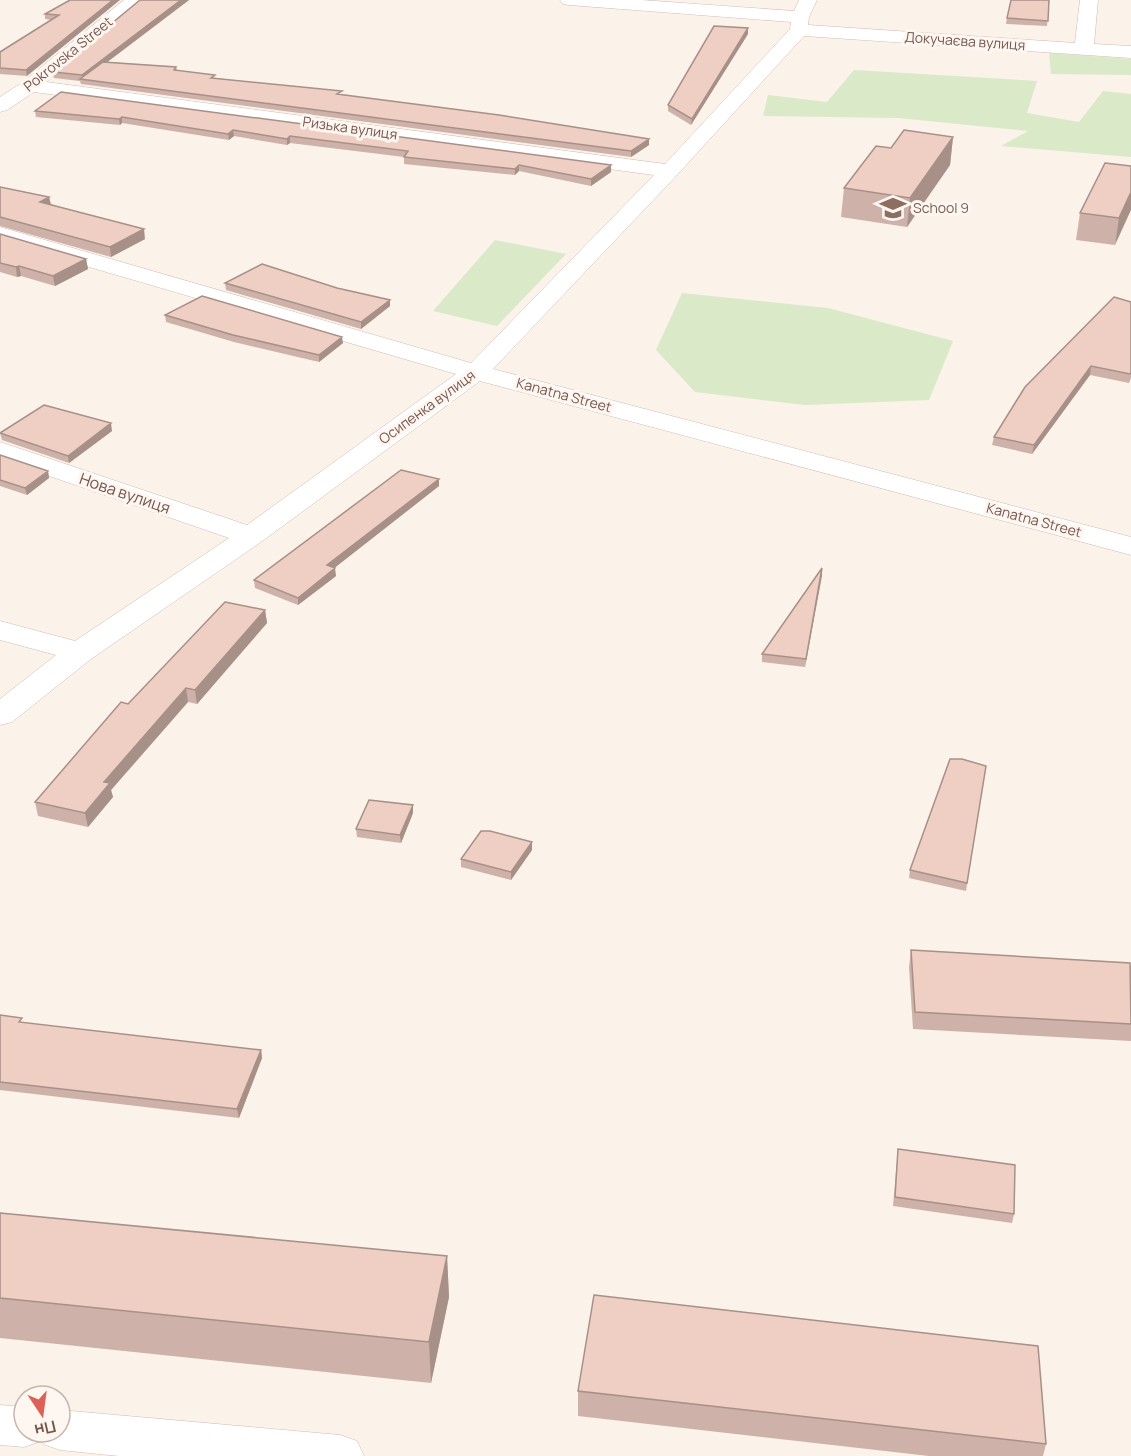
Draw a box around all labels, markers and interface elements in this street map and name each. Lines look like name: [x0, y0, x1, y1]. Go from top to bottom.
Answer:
street label: Pokrovska Street: [19, 12, 116, 95]
street label: Докучаєва вулиця: [904, 27, 1026, 54]
street label: Ризька вулиця: [301, 111, 399, 144]
school or university icon: School 9: [878, 193, 908, 223]
place label: School 9: [913, 198, 969, 217]
street label: Осипенка вулиця: [375, 365, 479, 448]
street label: Kanatna Street: [514, 373, 614, 416]
street label: Нова вулиця: [77, 467, 173, 519]
street label: Kanatna Street: [984, 498, 1084, 541]
north arrow: [12, 1384, 72, 1444]
text: Пн: [32, 1415, 58, 1442]

